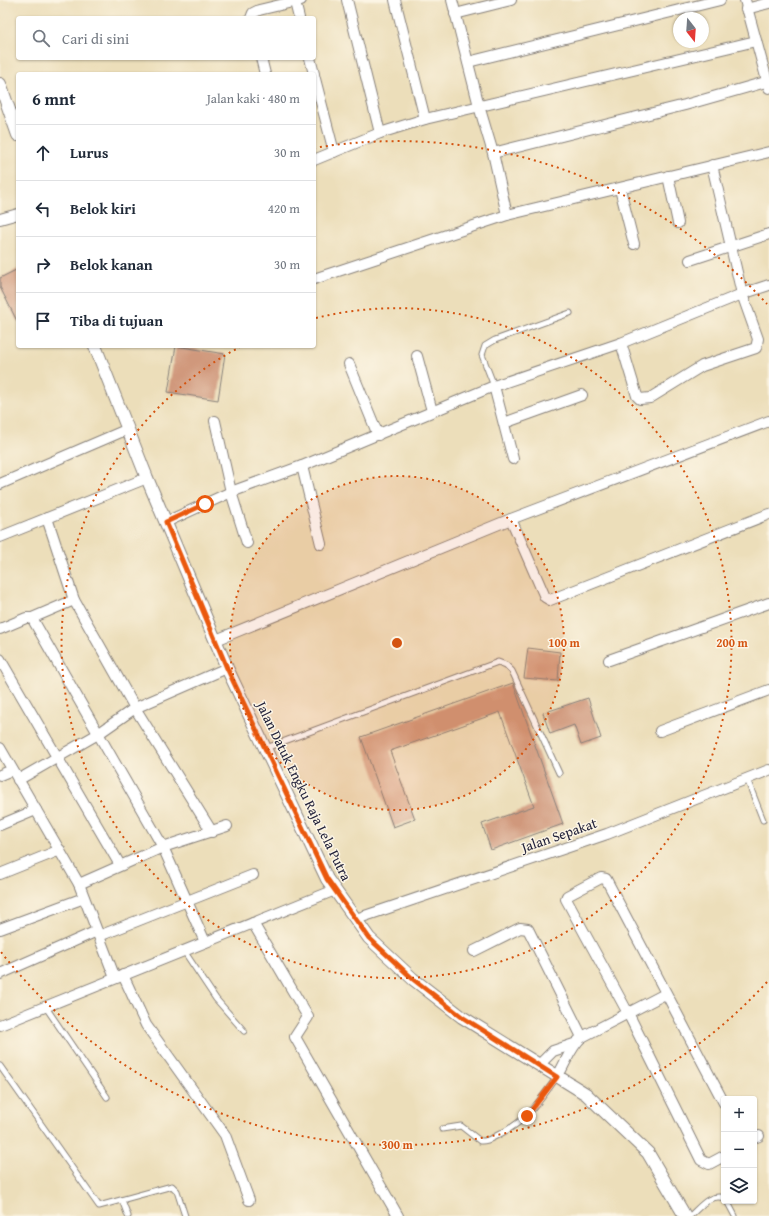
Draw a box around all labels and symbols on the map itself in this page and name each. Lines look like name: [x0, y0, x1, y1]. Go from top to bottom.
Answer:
north arrow: [673, 12, 709, 48]
route start: [196, 495, 214, 513]
text: 100 m: [548, 634, 581, 651]
text: 200 m: [716, 634, 749, 651]
centre of rings: [390, 636, 404, 650]
street label: Jalan Datuk Engku Raja Lela Putra: [251, 696, 356, 884]
street label: Jalan Sepakat: [517, 813, 600, 858]
route end: [518, 1107, 536, 1125]
text: 300 m: [381, 1136, 414, 1153]

